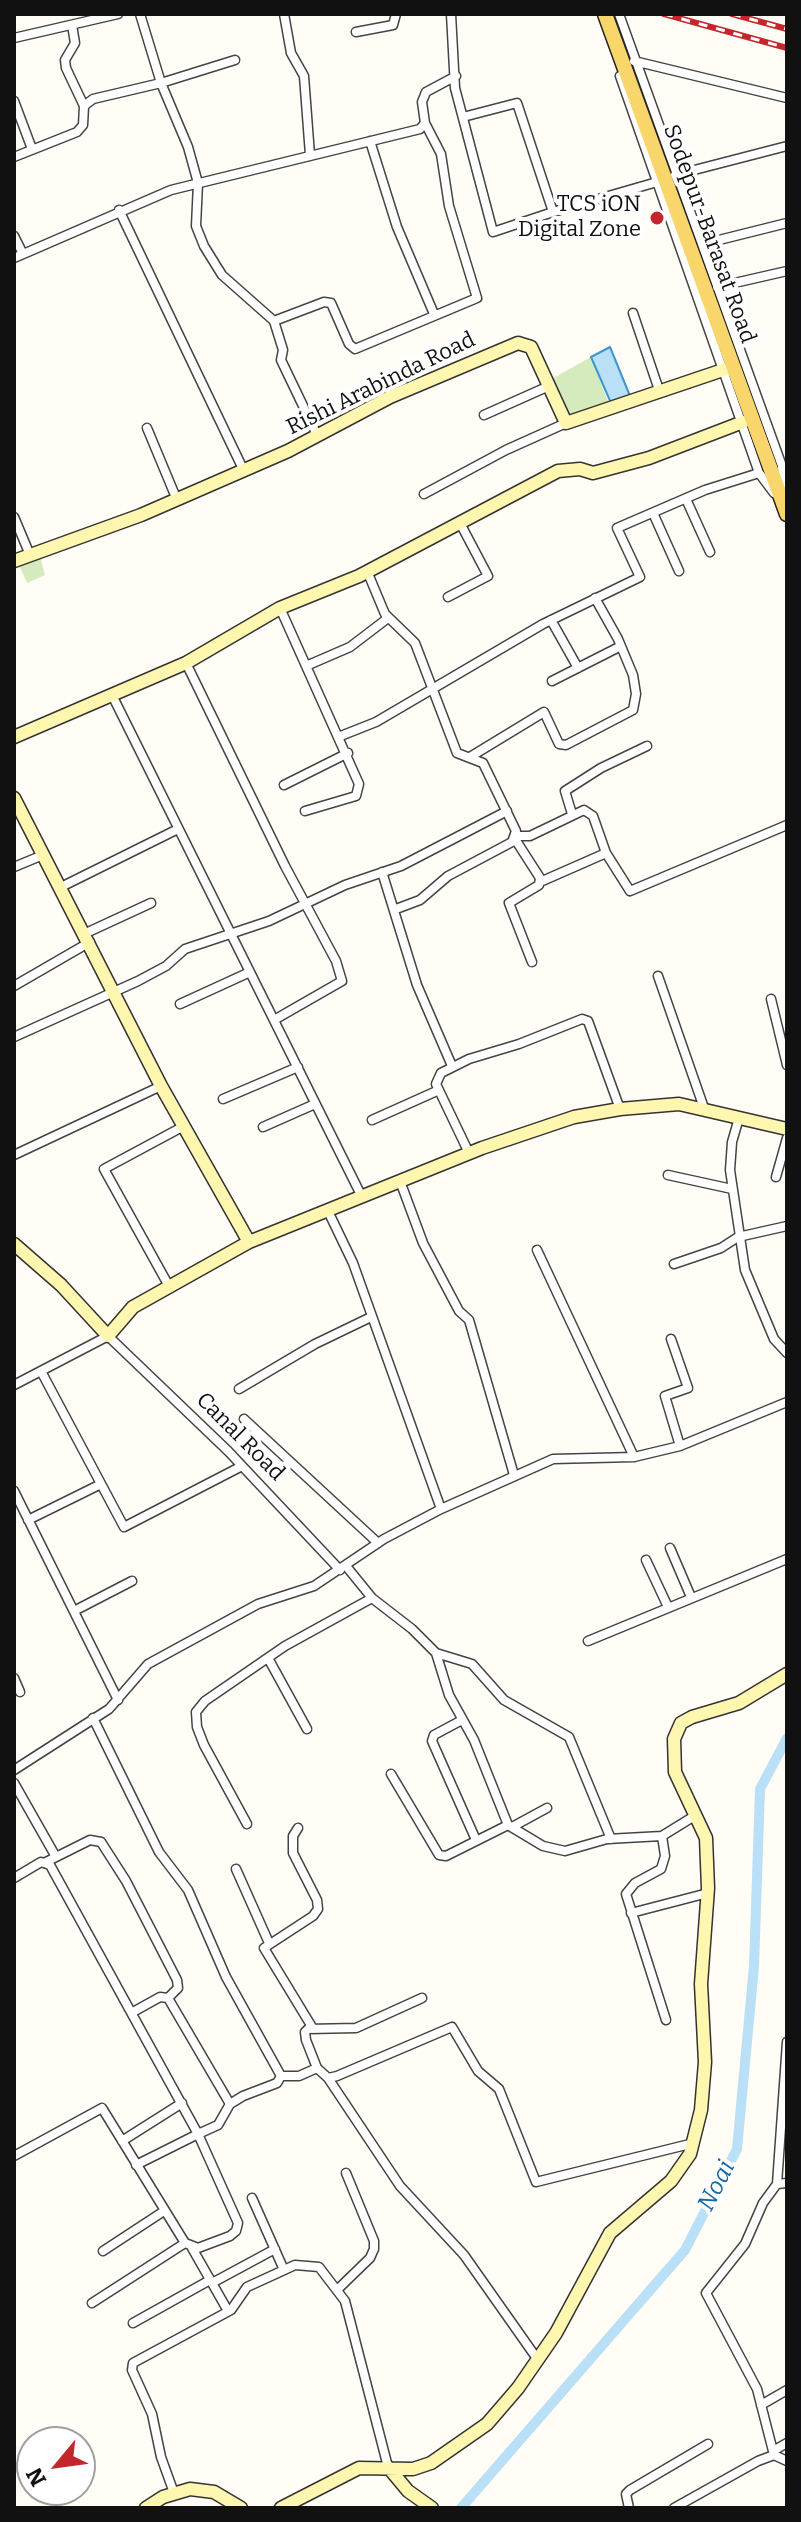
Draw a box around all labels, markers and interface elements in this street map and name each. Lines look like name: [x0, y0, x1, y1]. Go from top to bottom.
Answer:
street label: Sodepur-Barasat Road: [657, 121, 761, 347]
place label: TCS iON Digital Zone: [518, 192, 641, 244]
marker: TCS iON Digital Zone: [648, 209, 666, 227]
street label: Rishi Arabinda Road: [283, 327, 479, 441]
street label: Canal Road: [190, 1387, 290, 1487]
water label: Noai: [692, 2156, 742, 2216]
north arrow: [16, 2426, 96, 2506]
text: N: [20, 2463, 52, 2491]

